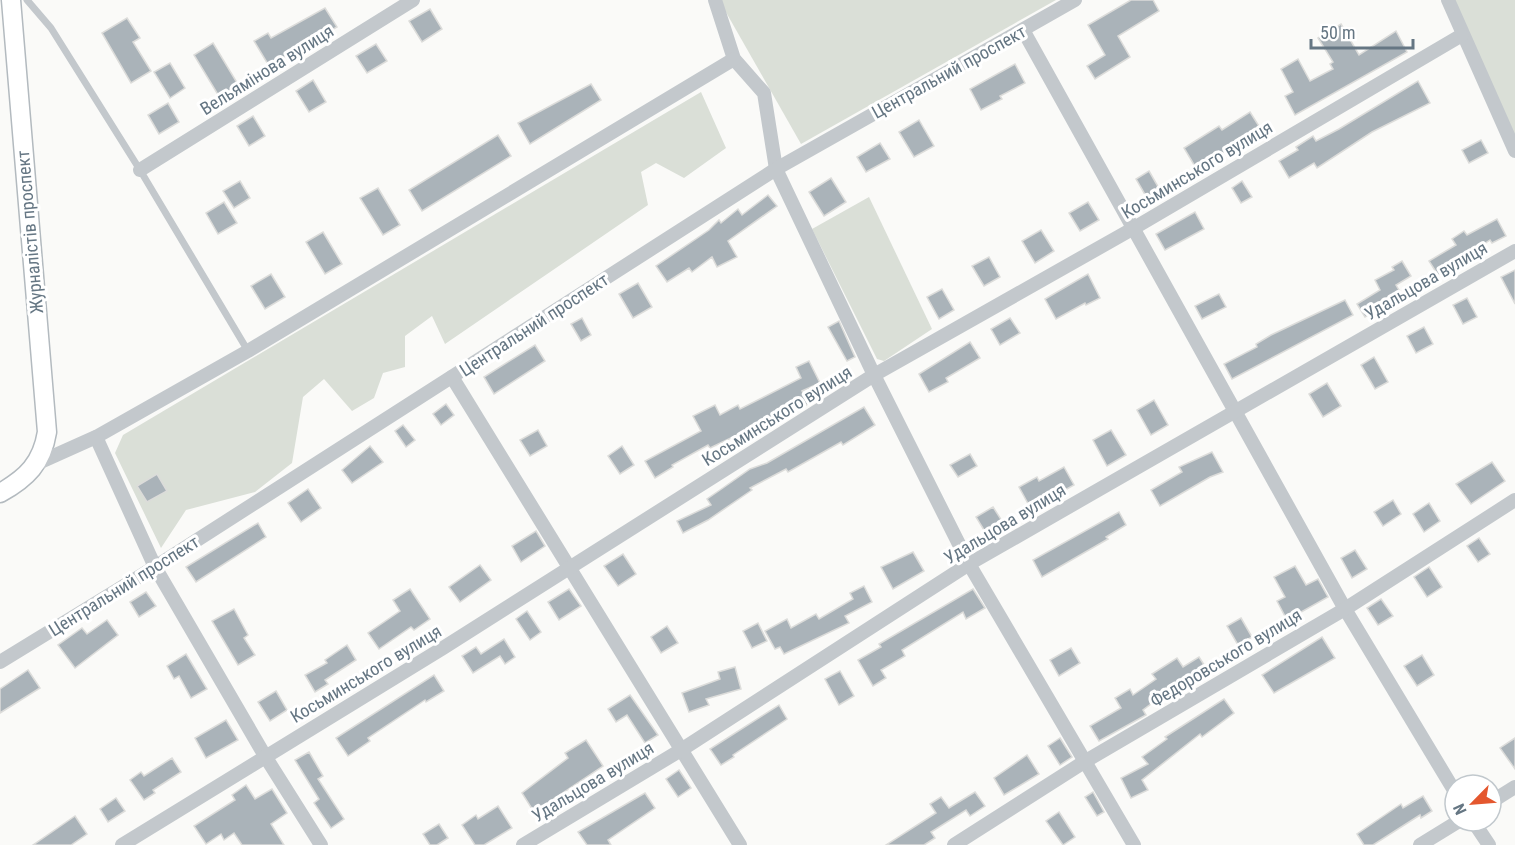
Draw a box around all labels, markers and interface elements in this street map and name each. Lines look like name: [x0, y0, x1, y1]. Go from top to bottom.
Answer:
scale bar: [1311, 12, 1413, 50]
street label: Вельямінова вулиця: [196, 20, 337, 119]
street label: Центральний проспект: [868, 20, 1030, 123]
text: 50 m: [1320, 22, 1355, 43]
street label: Косьминського вулиця: [1117, 116, 1276, 223]
street label: Журналістів проспект: [12, 149, 47, 315]
street label: Удальцова вулиця: [1361, 237, 1491, 324]
street label: Центральний проспект: [455, 268, 612, 380]
street label: Косьминського вулиця: [698, 361, 855, 470]
street label: Удальцова вулиця: [940, 479, 1069, 568]
street label: Центральний проспект: [45, 531, 203, 640]
street label: Федоровського вулиця: [1146, 604, 1305, 711]
street label: Косьминського вулиця: [286, 620, 445, 727]
street label: Удальцова вулиця: [528, 737, 657, 826]
north arrow: [1443, 773, 1503, 833]
text: N: [1449, 801, 1471, 818]

